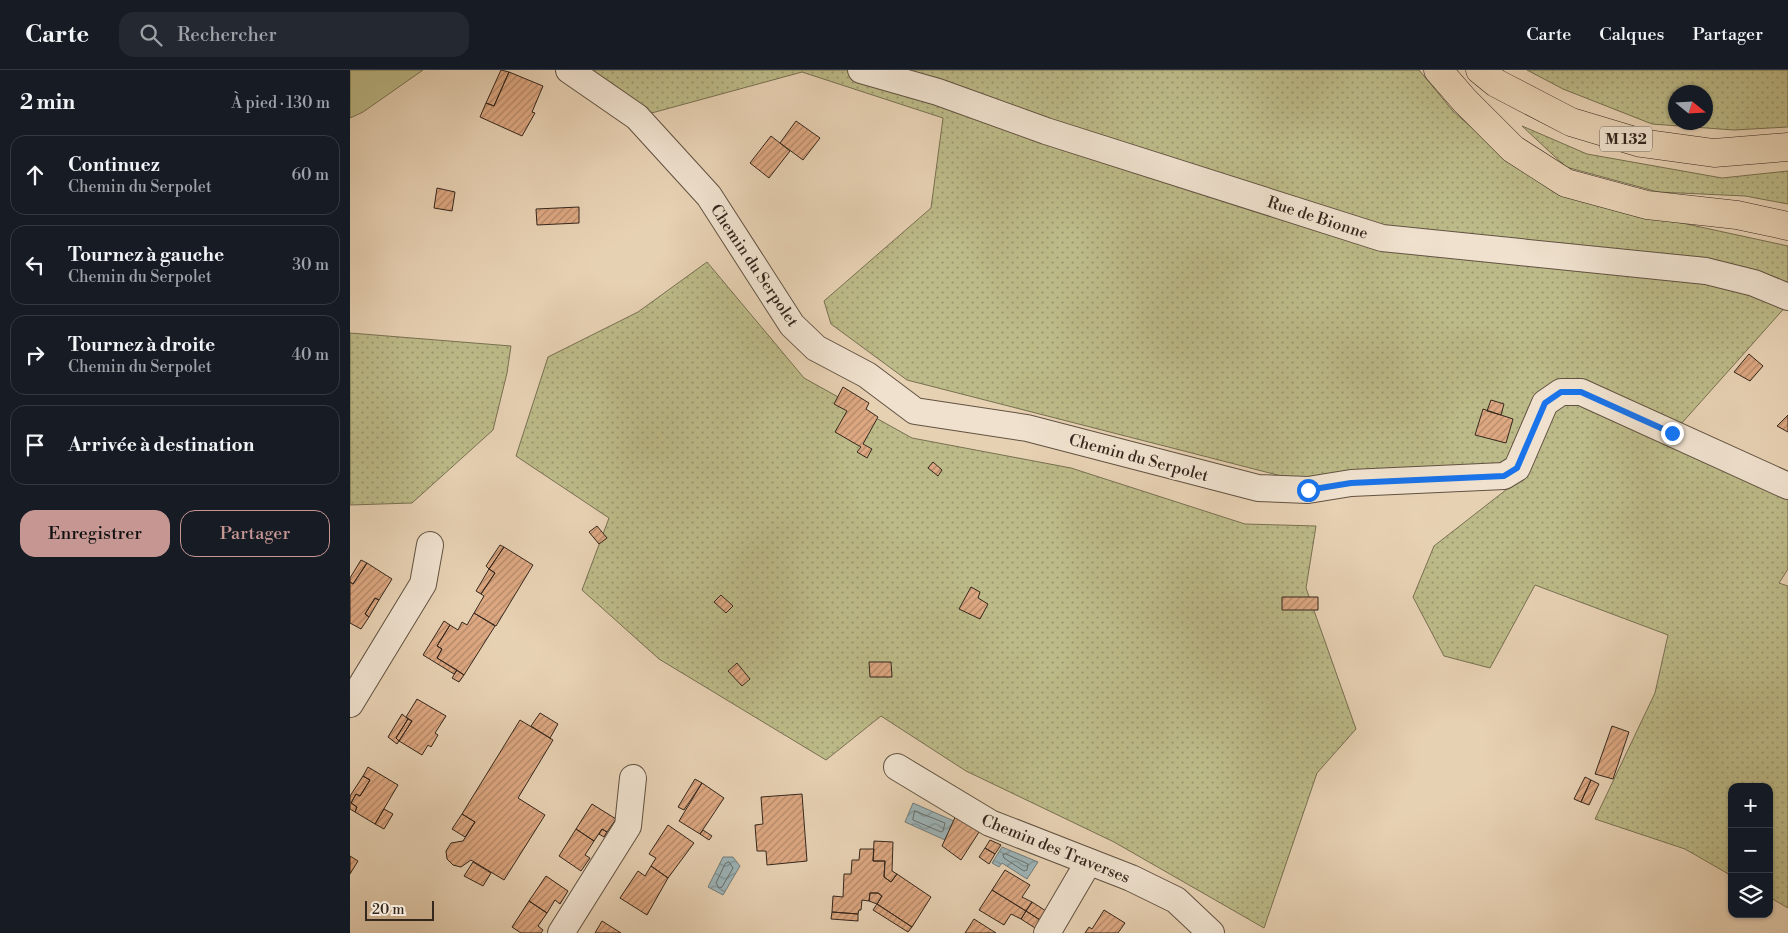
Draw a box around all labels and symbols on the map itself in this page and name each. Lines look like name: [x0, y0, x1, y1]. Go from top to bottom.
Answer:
north arrow: [1668, 85, 1713, 130]
road number: M 132: [1600, 126, 1652, 152]
street label: Rue de Bionne: [1265, 192, 1371, 244]
street label: Chemin du Serpolet: [706, 200, 803, 331]
route end: [1661, 422, 1684, 445]
street label: Chemin du Serpolet: [1067, 430, 1211, 486]
route start: [1297, 479, 1320, 502]
street label: Chemin des Traverses: [978, 810, 1133, 888]
scale bar: [365, 898, 434, 921]

